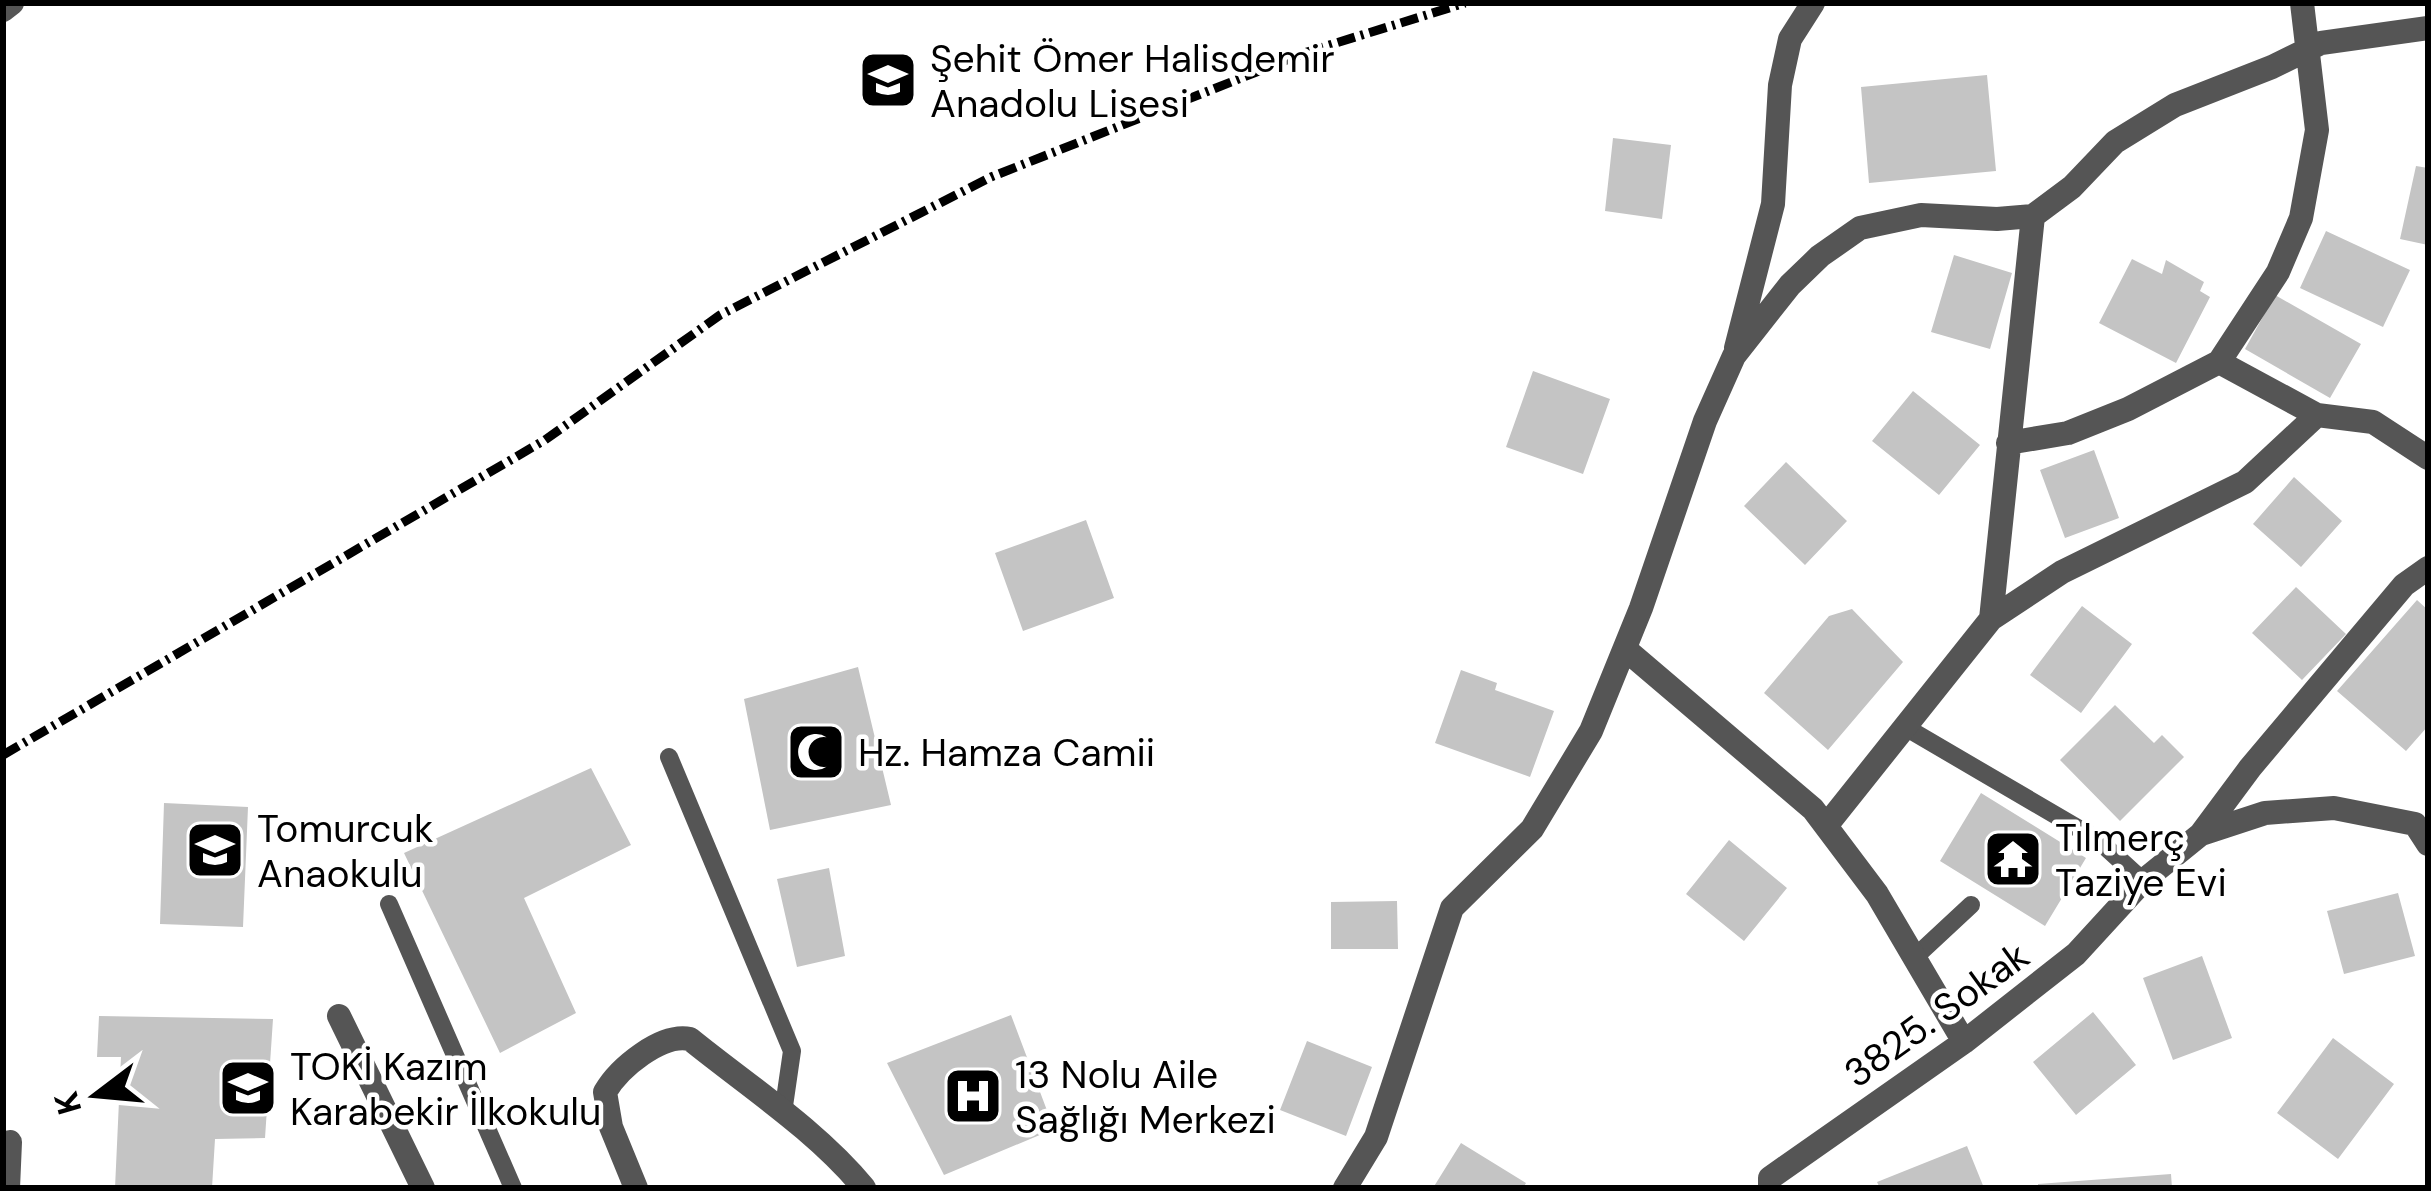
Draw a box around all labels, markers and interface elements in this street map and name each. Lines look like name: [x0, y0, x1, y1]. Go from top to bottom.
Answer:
place label: Şehit Ömer Halisdemir Anadolu Lisesi: [930, 33, 1335, 129]
school or university icon: Şehit Ömer Halisdemir Anadolu Lisesi: [857, 49, 919, 111]
mosque icon: Hz. Hamza Camii: [785, 721, 847, 783]
place label: Hz. Hamza Camii: [858, 727, 1155, 778]
place label: Tomurcuk Anaokulu: [257, 803, 434, 899]
place label: Tılmerç Taziye Evi: [2055, 812, 2227, 908]
school or university icon: Tomurcuk Anaokulu: [184, 819, 246, 881]
temple icon: Tılmerç Taziye Evi: [1982, 828, 2044, 890]
street label: 3825. Sokak: [1834, 930, 2039, 1099]
north arrow: [36, 1035, 156, 1155]
place label: TOKİ Kazım Karabekir İlkokulu: [290, 1041, 601, 1137]
place label: 13 Nolu Aile Sağlığı Merkezi: [1015, 1049, 1276, 1145]
school or university icon: TOKİ Kazım Karabekir İlkokulu: [217, 1057, 279, 1119]
hospital icon: 13 Nolu Aile Sağlığı Merkezi: [942, 1065, 1004, 1127]
text: K: [44, 1087, 91, 1119]

